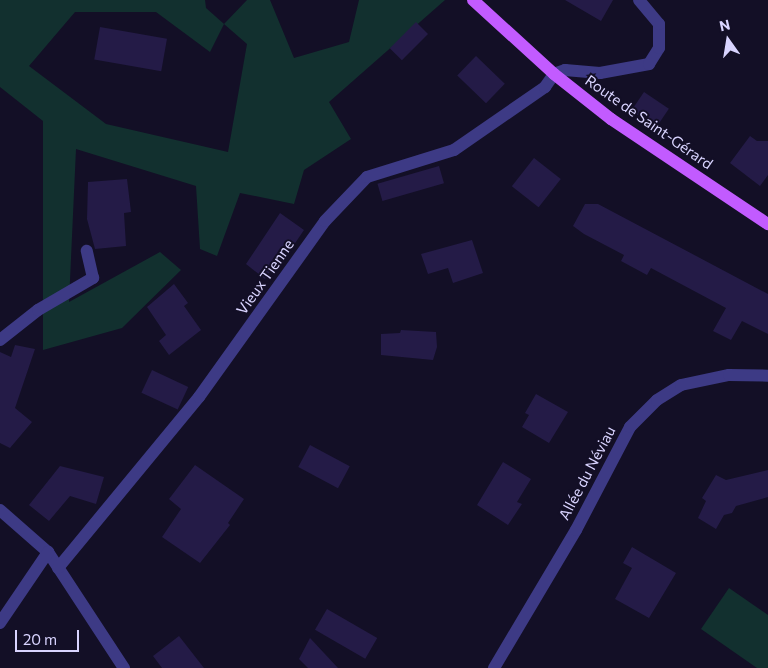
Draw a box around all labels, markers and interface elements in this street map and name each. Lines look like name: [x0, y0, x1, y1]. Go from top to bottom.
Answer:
north arrow: [703, 15, 753, 65]
text: N: [717, 15, 732, 34]
street label: Route de Saint-Gérard: [582, 71, 716, 173]
street label: Vieux Tienne: [232, 236, 298, 318]
street label: Allée du Néviau: [555, 423, 619, 523]
scale bar: [18, 620, 81, 652]
text: 20 m: [23, 630, 57, 648]

